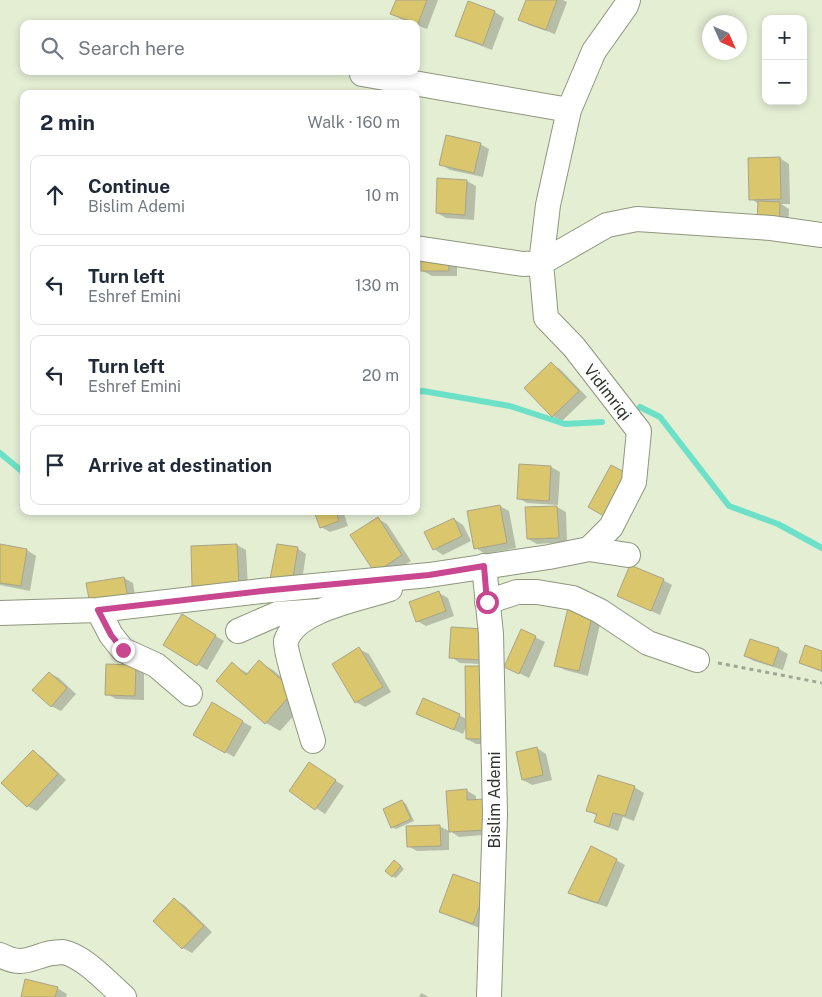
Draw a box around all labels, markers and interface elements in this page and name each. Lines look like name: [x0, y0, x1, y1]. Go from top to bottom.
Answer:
north arrow: [702, 15, 747, 60]
map controls: [762, 15, 807, 105]
button: +: [762, 15, 807, 60]
search box: [20, 20, 420, 75]
icon: search: [38, 34, 66, 62]
text: Search here: [78, 37, 185, 59]
button: −: [762, 60, 807, 105]
text: 2 min: [40, 110, 95, 135]
text: Walk · 160 m: [308, 113, 400, 132]
text: Continue: [88, 175, 170, 197]
icon: ahead: [41, 181, 69, 209]
text: 10 m: [365, 186, 399, 205]
text: Bislim Ademi: [88, 197, 185, 216]
text: Turn left: [88, 265, 165, 287]
icon: left: [41, 271, 69, 299]
text: 130 m: [355, 276, 399, 295]
text: Eshref Emini: [88, 287, 181, 306]
text: Turn left: [88, 355, 165, 377]
street label: Vidimriqi: [580, 360, 635, 424]
icon: left: [41, 361, 69, 389]
text: 20 m: [362, 366, 399, 385]
text: Eshref Emini: [88, 377, 181, 396]
icon: arrive: [41, 451, 69, 479]
text: Arrive at destination: [88, 454, 272, 476]
route start: [476, 591, 499, 614]
route end: [112, 639, 135, 662]
street label: Bislim Ademi: [485, 752, 504, 848]

